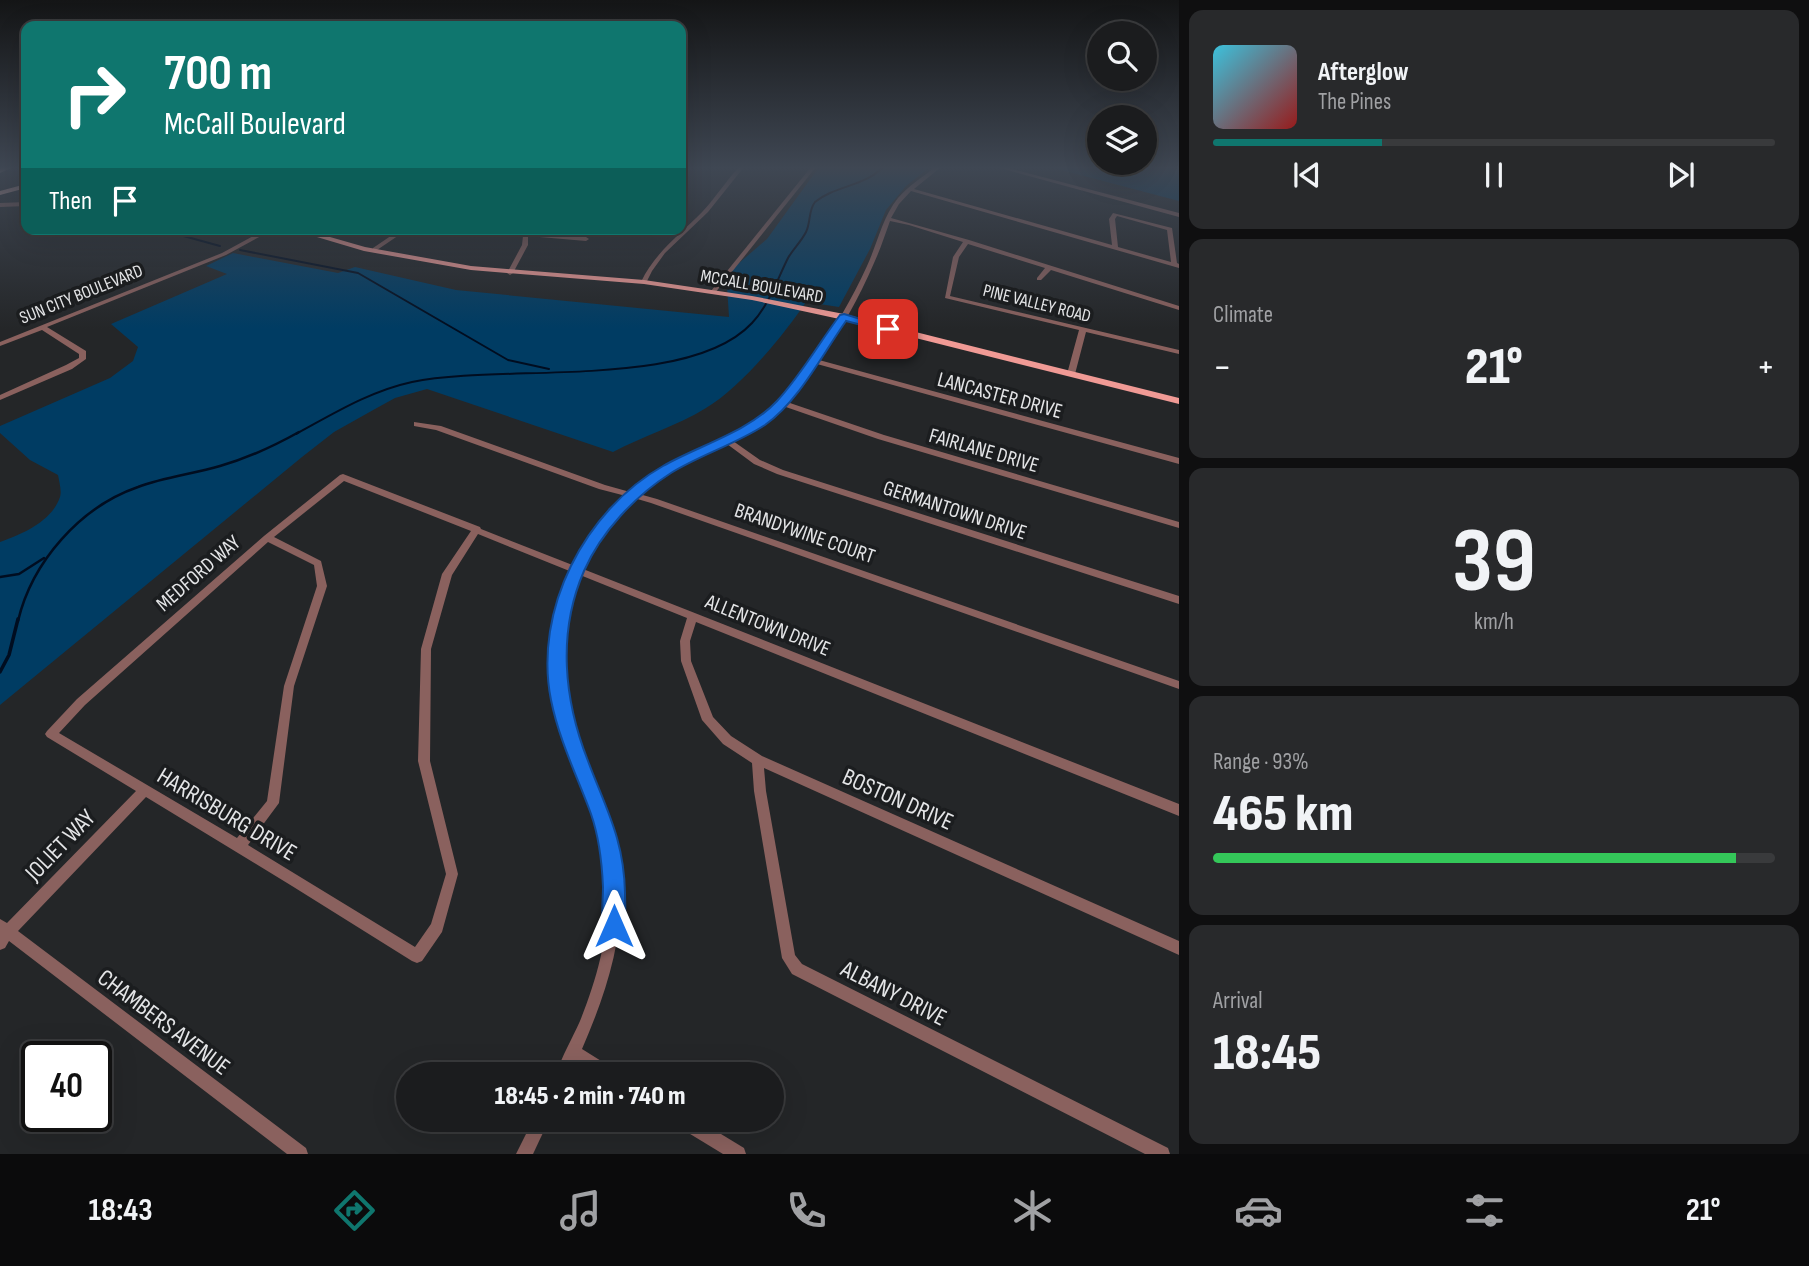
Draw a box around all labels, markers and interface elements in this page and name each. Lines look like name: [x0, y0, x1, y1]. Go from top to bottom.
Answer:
map controls: [1087, 21, 1157, 175]
button: search: [1087, 21, 1157, 91]
text: 700 m: [164, 45, 272, 104]
icon: right: [49, 49, 140, 140]
text: Afterglow: [1318, 57, 1409, 88]
text: The Pines: [1318, 88, 1391, 116]
text: McCall Boulevard: [164, 105, 346, 144]
button: layers: [1087, 105, 1157, 175]
icon: previous: [1288, 156, 1326, 194]
icon: pause: [1475, 156, 1513, 194]
icon: next: [1662, 156, 1700, 194]
icon: arrive: [106, 182, 144, 220]
text: Then: [49, 186, 92, 217]
street label: SUN CITY BOULEVARD: [17, 260, 146, 329]
street label: MCCALL BOULEVARD: [699, 265, 825, 308]
street label: PINE VALLEY ROAD: [981, 280, 1093, 327]
pin: [858, 299, 918, 359]
text: Climate: [1213, 301, 1273, 329]
icon: arrive: [869, 310, 907, 348]
text: 21°: [1465, 336, 1523, 399]
text: −: [1213, 345, 1232, 390]
text: +: [1756, 345, 1775, 390]
street label: LANCASTER DRIVE: [935, 367, 1065, 424]
street label: FAIRLANE DRIVE: [926, 423, 1042, 478]
street label: GERMANTOWN DRIVE: [880, 475, 1030, 545]
street label: BRANDYWINE COURT: [731, 498, 879, 569]
text: 39: [1452, 508, 1536, 617]
street label: MEDFORD WAY: [151, 530, 246, 617]
street label: ALLENTOWN DRIVE: [701, 589, 834, 662]
text: km/h: [1474, 608, 1514, 636]
text: Range · 93%: [1213, 748, 1309, 776]
street label: HARRISBURG DRIVE: [152, 761, 302, 867]
street label: BOSTON DRIVE: [838, 762, 958, 837]
text: 465 km: [1213, 783, 1353, 846]
street label: JOLIET WAY: [19, 804, 101, 888]
position arrow: [577, 889, 651, 963]
street label: ALBANY DRIVE: [835, 954, 951, 1032]
street label: CHAMBERS AVENUE: [92, 963, 236, 1082]
text: Arrival: [1213, 987, 1262, 1015]
text: 18:45: [1213, 1022, 1321, 1085]
speed limit sign: 40: [21, 1041, 112, 1132]
text: 18:45 · 2 min · 740 m: [495, 1081, 685, 1112]
icon: directions: [330, 1186, 379, 1235]
icon: music: [556, 1186, 605, 1235]
icon: phone: [782, 1186, 831, 1235]
icon: climate: [1008, 1186, 1057, 1235]
icon: car: [1234, 1186, 1283, 1235]
icon: filters: [1460, 1186, 1509, 1235]
text: 18:43: [89, 1191, 153, 1230]
text: 21°: [1686, 1191, 1720, 1230]

